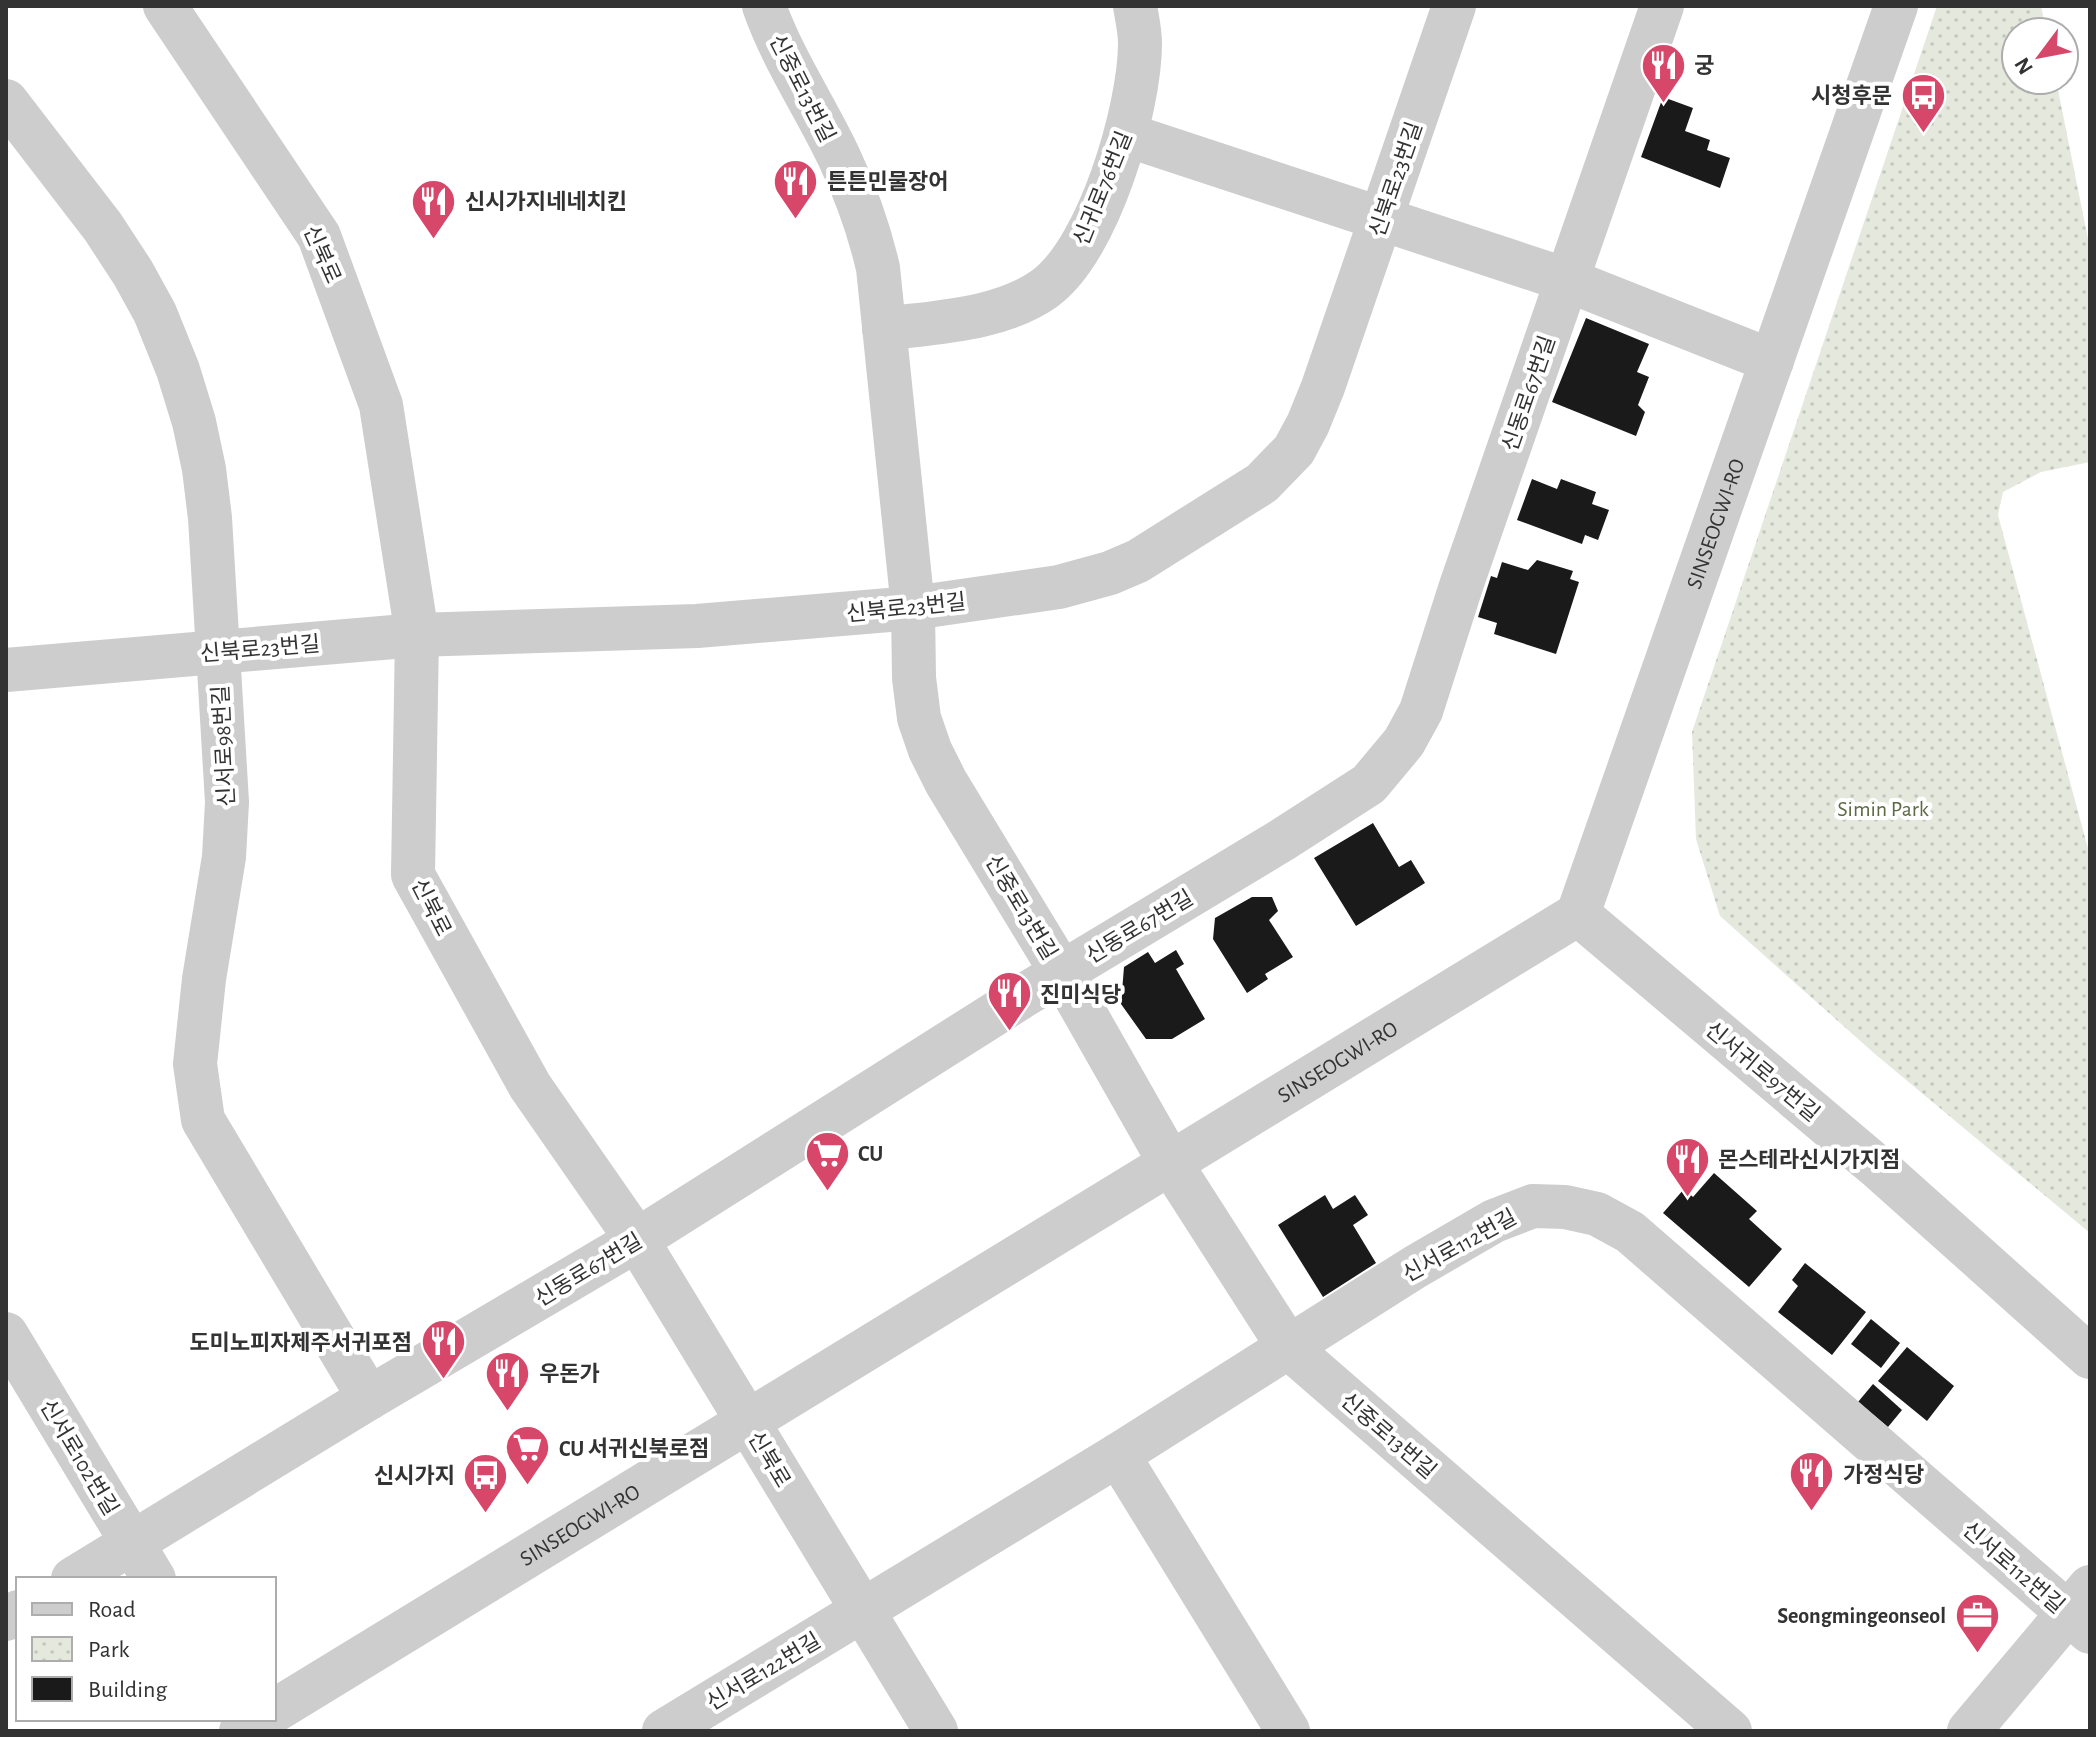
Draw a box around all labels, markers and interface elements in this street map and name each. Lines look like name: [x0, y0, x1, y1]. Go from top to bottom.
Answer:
north arrow: [2000, 16, 2080, 96]
street label: 신중로13번길: [766, 31, 840, 146]
restaurant icon: 궁: [1639, 41, 1687, 104]
text: N: [2011, 54, 2037, 78]
place label: 궁: [1694, 55, 1714, 77]
bus stop icon: 시청후문: [1899, 71, 1947, 134]
place label: 시청후문: [1811, 84, 1892, 107]
street label: 신북로23번길: [1365, 119, 1426, 240]
street label: 신귀로76번길: [1069, 128, 1136, 248]
restaurant icon: 튼튼민물장어: [772, 157, 820, 220]
place label: 튼튼민물장어: [827, 170, 948, 193]
restaurant icon: 신시가지네네치킨: [410, 177, 458, 240]
place label: 신시가지네네치킨: [465, 190, 627, 213]
street label: 신북로: [300, 222, 345, 287]
street label: 신동로67번길: [1498, 332, 1559, 454]
street label: SINSEOGWI-RO: [1683, 456, 1749, 592]
street label: 신북로23번길: [845, 590, 967, 625]
street label: 신북로23번길: [199, 632, 321, 665]
street label: 신서로98번길: [209, 684, 238, 807]
park label: Simin Park: [1837, 798, 1929, 820]
street label: 신중로13번길: [981, 851, 1062, 964]
street label: 신북로: [408, 875, 456, 940]
street label: 신동로67번길: [1082, 885, 1197, 967]
restaurant icon: 진미식당: [985, 970, 1033, 1033]
place label: 진미식당: [1040, 983, 1121, 1006]
street label: SINSEOGWI-RO: [1274, 1017, 1402, 1107]
street label: 신서귀로97번길: [1701, 1017, 1824, 1125]
supermarket icon: CU: [803, 1129, 851, 1192]
restaurant icon: 몬스테라신시가지점: [1663, 1135, 1711, 1198]
place label: CU: [858, 1143, 883, 1165]
place label: 몬스테라신시가지점: [1718, 1148, 1900, 1171]
street label: 신서로112번길: [1398, 1205, 1520, 1286]
street label: 신동로67번길: [531, 1228, 646, 1310]
restaurant icon: 도미노피자제주서귀포점: [419, 1318, 467, 1381]
place label: 도미노피자제주서귀포점: [189, 1331, 412, 1354]
restaurant icon: 우돈가: [484, 1349, 532, 1412]
place label: 우돈가: [539, 1362, 600, 1385]
street label: 신중로13번길: [1337, 1388, 1441, 1483]
street label: 신서로102번길: [36, 1395, 123, 1519]
supermarket icon: CU 서귀신북로점: [504, 1424, 552, 1487]
street label: 신북로: [744, 1427, 795, 1491]
place label: CU 서귀신북로점: [559, 1437, 709, 1460]
restaurant icon: 가정식당: [1788, 1450, 1836, 1513]
bus stop icon: 신시가지: [462, 1451, 510, 1514]
place label: 가정식당: [1843, 1463, 1924, 1486]
place label: 신시가지: [374, 1464, 455, 1487]
street label: SINSEOGWI-RO: [516, 1480, 644, 1570]
street label: 신서로112번길: [1958, 1517, 2069, 1618]
legend: [16, 1577, 276, 1721]
office icon: Seongmingeonseol: [1953, 1591, 2001, 1654]
text: Road: [88, 1598, 136, 1622]
place label: Seongmingeonseol: [1777, 1605, 1946, 1627]
street label: 신서로122번길: [702, 1628, 824, 1714]
text: Park: [88, 1638, 129, 1662]
text: Building: [88, 1678, 167, 1702]

